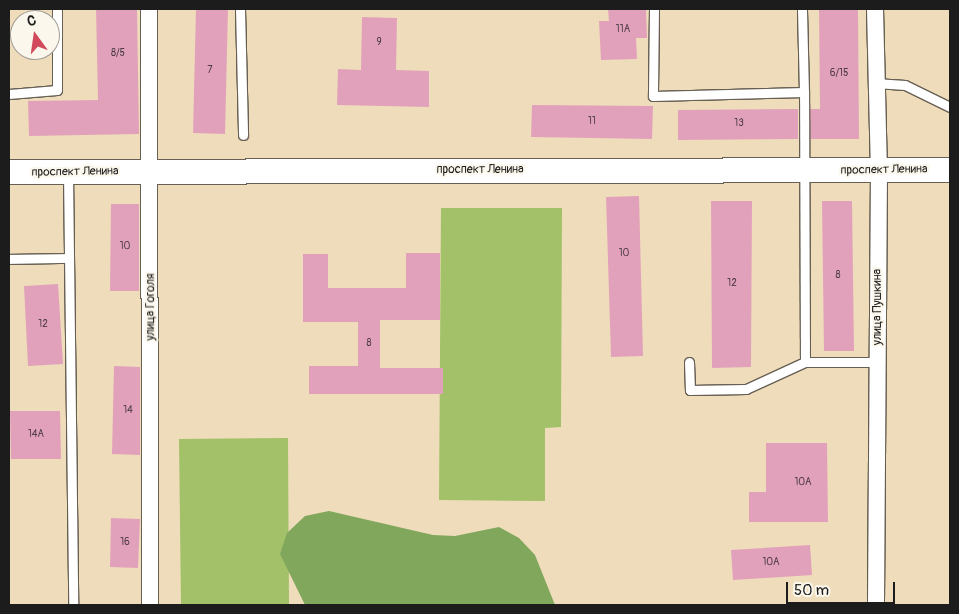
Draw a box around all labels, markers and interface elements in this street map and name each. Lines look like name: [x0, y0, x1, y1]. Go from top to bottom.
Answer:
north arrow: [10, 10, 60, 60]
text: С: [25, 12, 38, 30]
house number: 11А: [616, 24, 630, 36]
house number: 9: [376, 37, 382, 49]
house number: 8/5: [111, 48, 125, 60]
house number: 7: [207, 65, 213, 77]
house number: 6/15: [830, 68, 848, 80]
house number: 11: [588, 116, 596, 128]
house number: 13: [734, 118, 744, 130]
street label: проспект Ленина: [840, 162, 928, 178]
street label: проспект Ленина: [436, 163, 524, 177]
street label: проспект Ленина: [31, 164, 119, 180]
house number: 10: [120, 241, 130, 253]
house number: 10: [619, 248, 629, 260]
street label: улица Пушкина: [871, 269, 885, 345]
house number: 8: [835, 270, 841, 282]
street label: улица Гоголя: [144, 273, 158, 341]
house number: 12: [727, 278, 737, 290]
house number: 12: [38, 319, 48, 331]
house number: 8: [366, 338, 372, 350]
house number: 14: [123, 405, 133, 417]
house number: 14А: [28, 429, 44, 441]
house number: 10А: [794, 477, 812, 489]
house number: 16: [120, 537, 130, 549]
house number: 10А: [762, 557, 780, 569]
scale bar: [789, 572, 898, 604]
text: 50 m: [794, 581, 829, 600]

